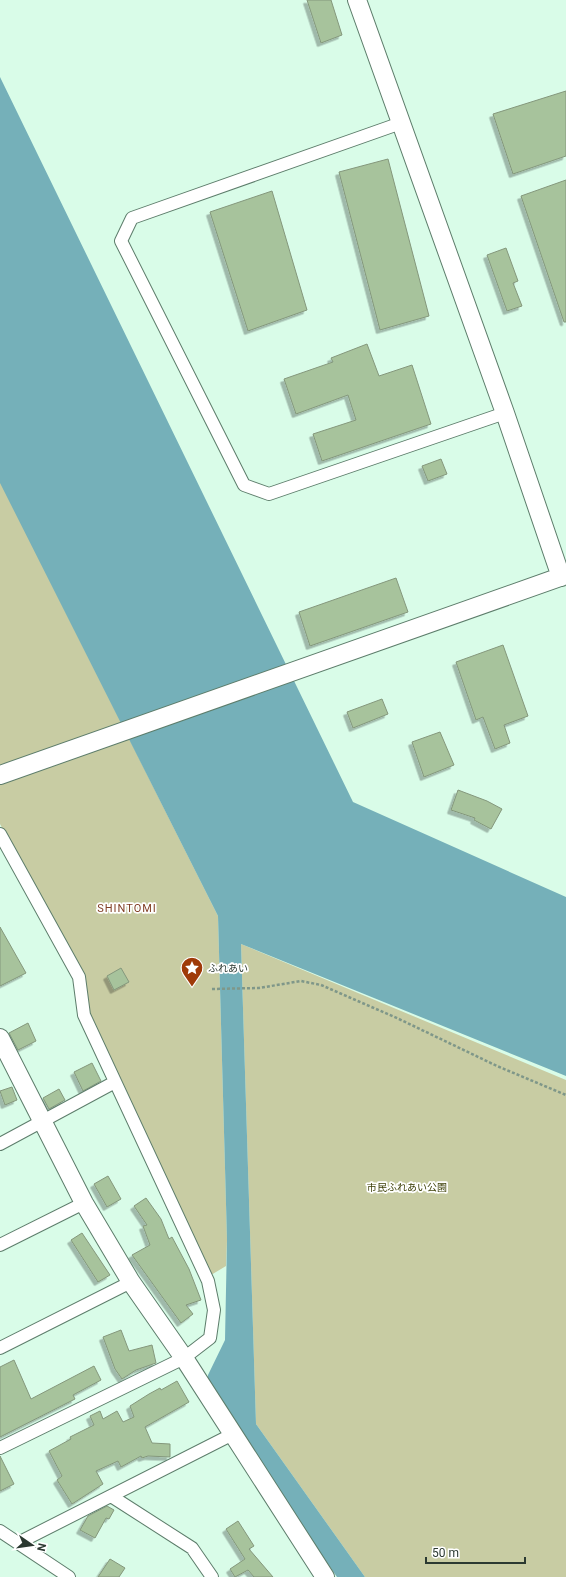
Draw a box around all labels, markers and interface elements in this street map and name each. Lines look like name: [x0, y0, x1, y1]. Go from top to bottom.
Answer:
district label: SHINTOMI: [97, 902, 157, 915]
place icon: ふれあい: [179, 955, 205, 988]
place label: ふれあい: [208, 963, 248, 974]
park label: 市民ふれあい公園: [367, 1182, 447, 1193]
north arrow: [12, 1525, 52, 1565]
scale bar: [426, 1539, 525, 1565]
text: N: [34, 1542, 48, 1553]
text: 50 m: [432, 1546, 459, 1560]

